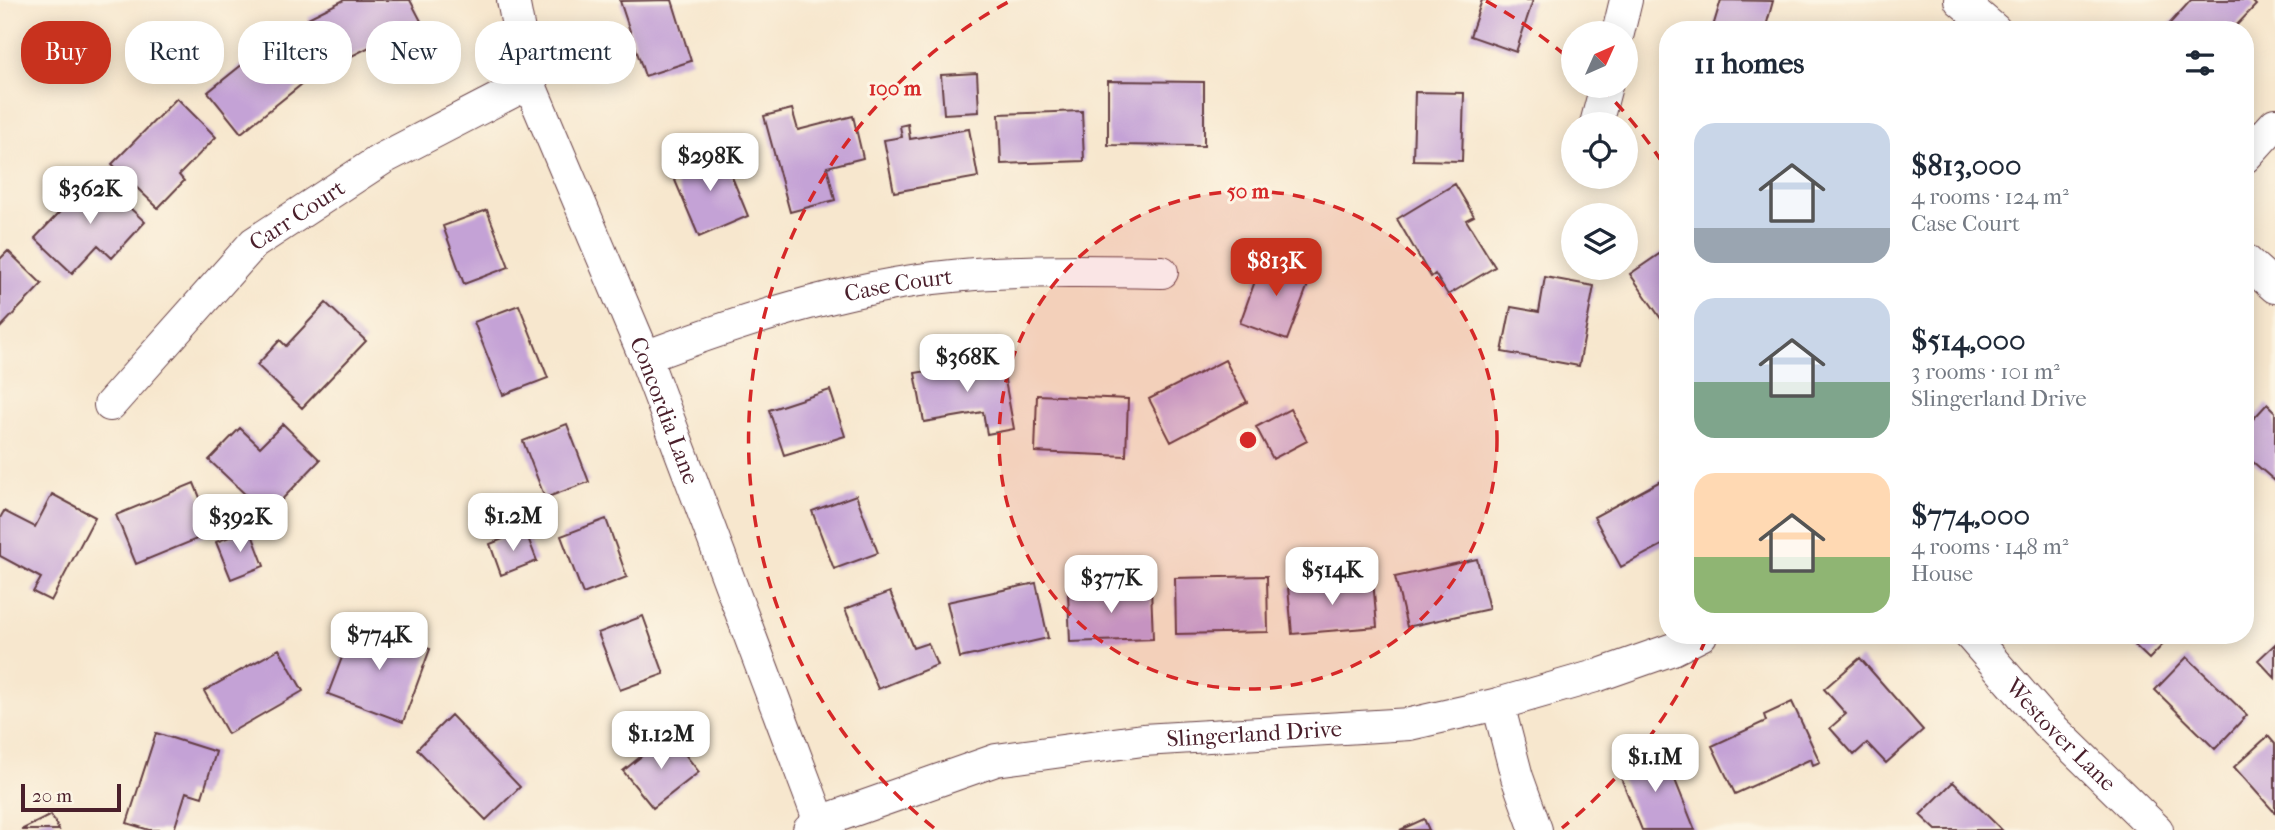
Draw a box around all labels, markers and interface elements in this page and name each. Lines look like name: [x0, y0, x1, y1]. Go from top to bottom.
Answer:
chip: Buy: [21, 21, 111, 84]
chip: Rent: [125, 21, 224, 84]
chip: Filters: [238, 21, 352, 84]
chip: New: [366, 21, 461, 84]
chip: Apartment: [475, 21, 636, 84]
north arrow: [1561, 21, 1638, 98]
map controls: [1561, 21, 1638, 280]
icon: filters: [2181, 44, 2219, 82]
text: 11 homes: [1694, 46, 1804, 81]
text: 100 m: [869, 76, 922, 100]
button: locate: [1561, 112, 1638, 189]
pin: $298K: [661, 134, 759, 193]
text: $298K: [678, 142, 742, 169]
text: $813,000: [1911, 148, 2021, 183]
icon: home: [1750, 151, 1834, 235]
pin: $362K: [41, 166, 139, 226]
street label: Carr Court: [244, 174, 350, 256]
text: $362K: [58, 175, 122, 202]
text: 50 m: [1227, 179, 1270, 203]
text: 4 rooms · 124 m²: [1911, 183, 2069, 210]
button: layers: [1561, 203, 1638, 280]
text: Case Court: [1911, 210, 2020, 237]
pin: $813K: [1227, 238, 1325, 298]
text: $813K: [1247, 247, 1305, 274]
street label: Case Court: [842, 263, 954, 308]
text: $514,000: [1911, 323, 2026, 358]
icon: home: [1750, 326, 1834, 410]
street label: Concordia Lane: [624, 333, 705, 488]
pin: $368K: [918, 334, 1016, 394]
text: $368K: [936, 343, 998, 370]
text: 3 rooms · 101 m²: [1911, 358, 2060, 385]
text: Slingerland Drive: [1911, 385, 2087, 412]
centre of rings: [1236, 428, 1260, 452]
pin: $392K: [191, 494, 289, 554]
pin: $1.2M: [464, 494, 562, 553]
text: $774,000: [1911, 498, 2030, 533]
icon: home: [1750, 501, 1834, 585]
text: $1.2M: [484, 502, 542, 529]
text: $392K: [209, 503, 271, 530]
text: 4 rooms · 148 m²: [1911, 533, 2068, 560]
pin: $514K: [1283, 548, 1381, 607]
pin: $377K: [1062, 556, 1160, 615]
text: $514K: [1301, 556, 1363, 583]
text: House: [1911, 560, 1973, 587]
text: $377K: [1080, 564, 1142, 591]
pin: $774K: [330, 612, 428, 672]
text: $774K: [347, 621, 411, 648]
street label: Westover Lane: [1999, 672, 2122, 797]
pin: $1.12M: [604, 712, 718, 771]
street label: Slingerland Drive: [1166, 715, 1343, 753]
text: $1.12M: [628, 720, 694, 747]
pin: $1.1M: [1606, 734, 1704, 794]
text: $1.1M: [1628, 743, 1682, 770]
scale bar: [21, 781, 121, 813]
text: 20 m: [32, 785, 72, 807]

